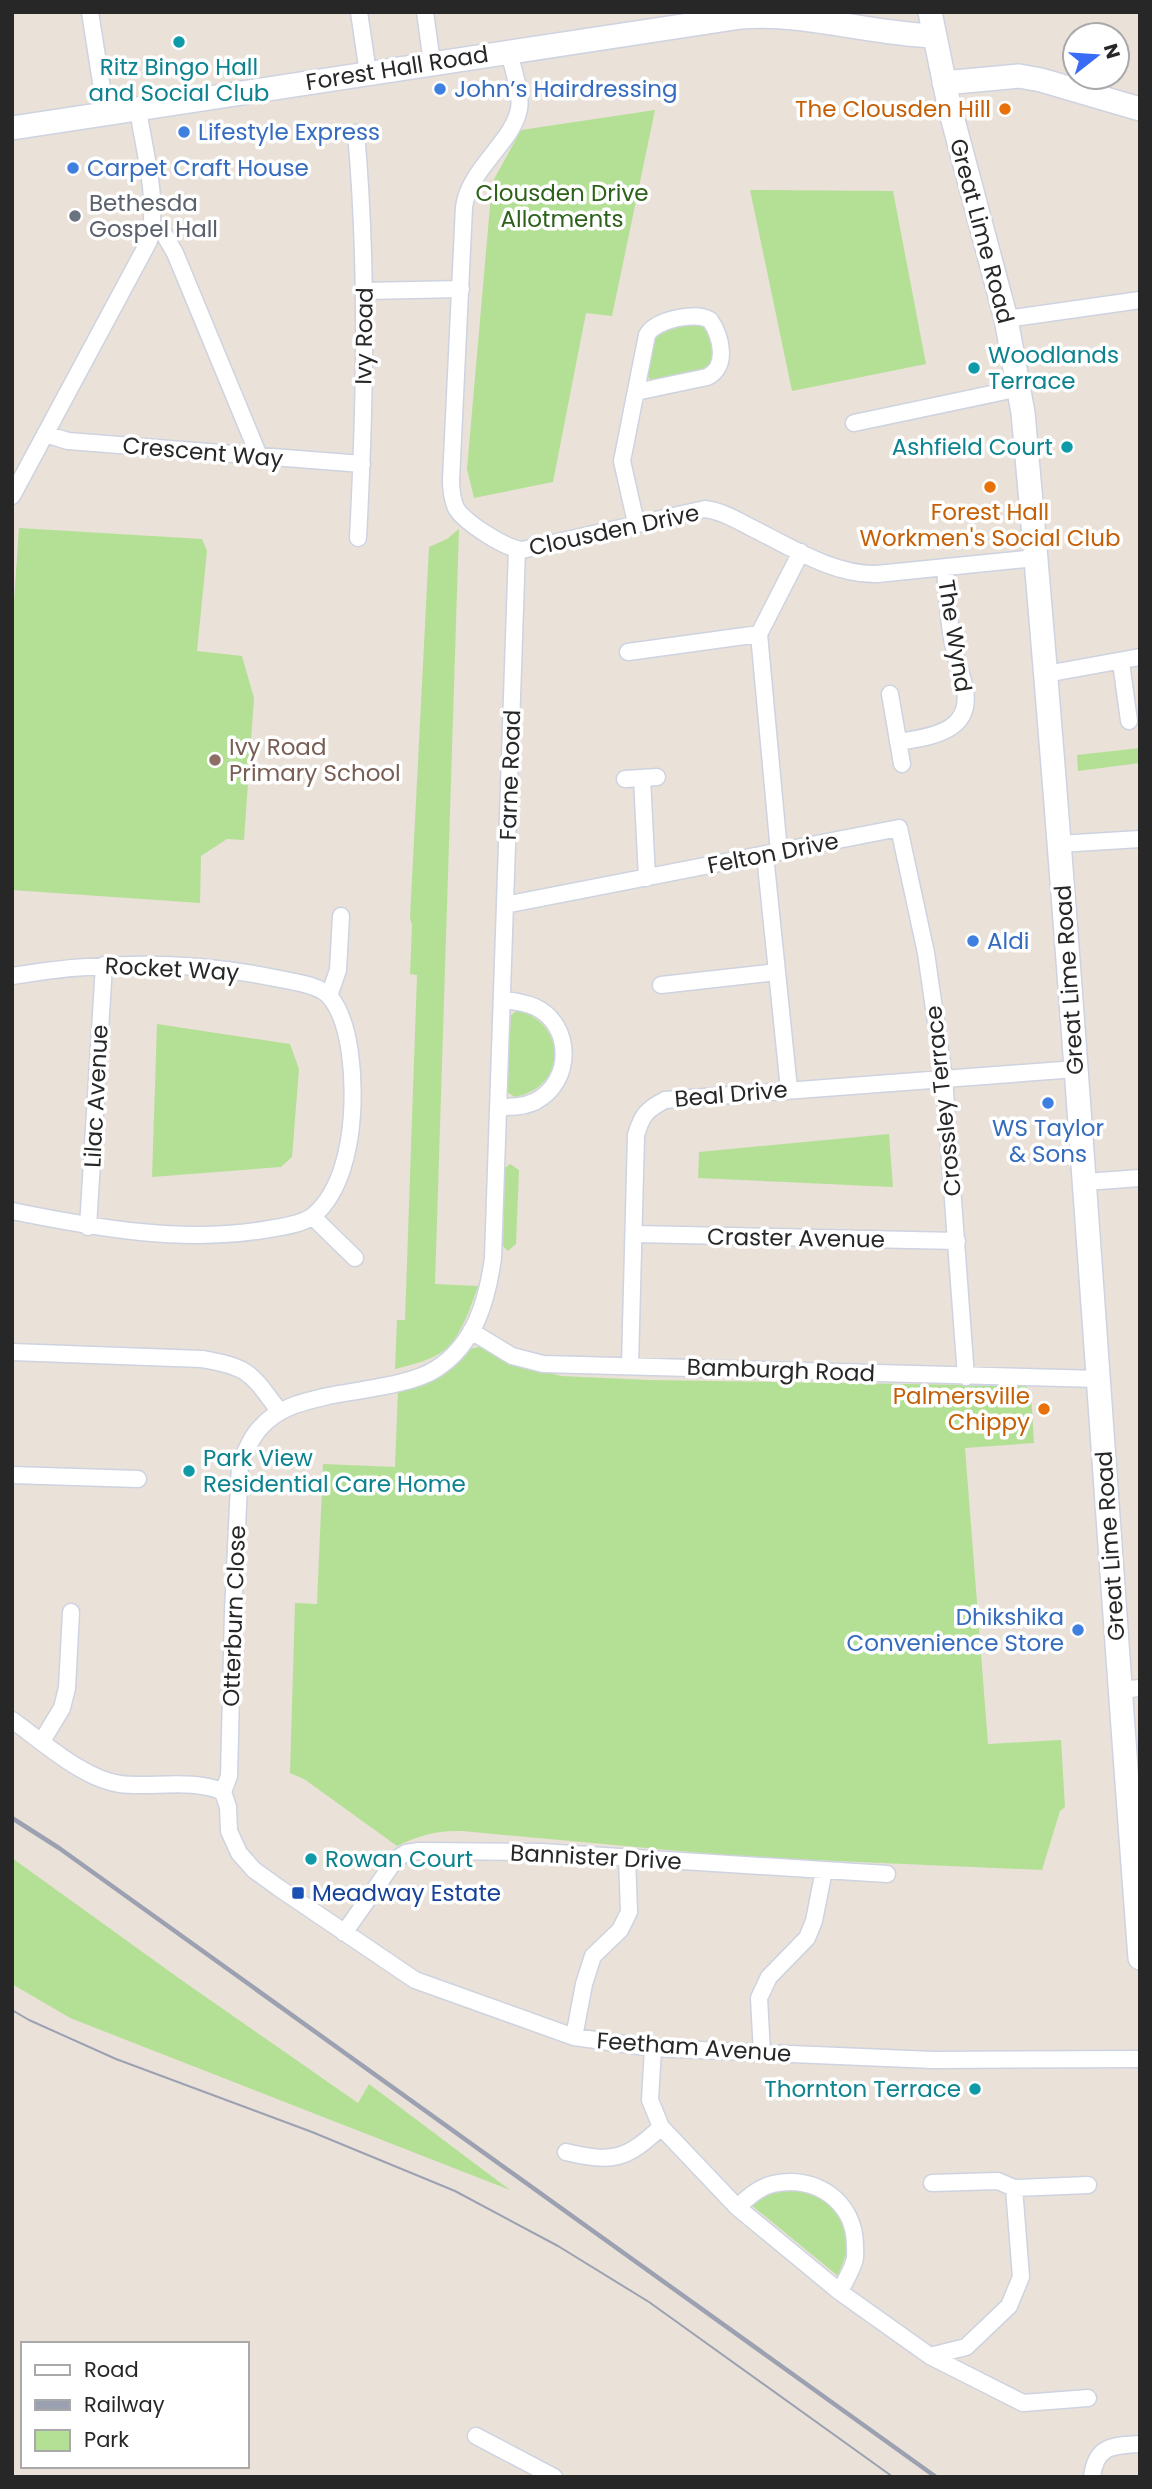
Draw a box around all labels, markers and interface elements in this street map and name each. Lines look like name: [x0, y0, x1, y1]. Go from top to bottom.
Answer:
north arrow: [1061, 21, 1131, 91]
marker: Ritz Bingo Hall and Social Club: [171, 34, 187, 50]
street label: Forest Hall Road: [303, 38, 491, 98]
text: N: [1097, 40, 1127, 62]
place label: Ritz Bingo Hall and Social Club: [89, 51, 269, 109]
place label: John’s Hairdressing: [454, 73, 678, 105]
marker: John’s Hairdressing: [432, 81, 448, 97]
place label: The Clousden Hill: [795, 93, 991, 125]
marker: The Clousden Hill: [997, 101, 1013, 117]
place label: Lifestyle Express: [198, 116, 380, 148]
marker: Lifestyle Express: [176, 124, 192, 140]
street label: Great Lime Road: [942, 135, 1022, 327]
place label: Carpet Craft House: [87, 152, 309, 184]
marker: Carpet Craft House: [65, 160, 81, 176]
park label: Clousden Drive Allotments: [475, 177, 649, 235]
place label: Bethesda Gospel Hall: [89, 187, 218, 245]
marker: Bethesda Gospel Hall: [67, 208, 83, 224]
street label: Ivy Road: [347, 287, 381, 385]
place label: Woodlands Terrace: [988, 339, 1119, 397]
marker: Woodlands Terrace: [966, 360, 982, 376]
street label: Crescent Way: [121, 429, 285, 475]
place label: Ashfield Court: [892, 431, 1053, 463]
marker: Ashfield Court: [1059, 439, 1075, 455]
marker: Forest Hall Workmen's Social Club: [982, 479, 998, 495]
street label: Clousden Drive: [526, 496, 702, 564]
place label: Forest Hall Workmen's Social Club: [860, 496, 1120, 554]
street label: The Wynd: [930, 578, 980, 694]
street label: Farne Road: [492, 709, 528, 841]
place label: Ivy Road Primary School: [229, 731, 401, 789]
marker: Ivy Road Primary School: [207, 752, 223, 768]
street label: Felton Drive: [705, 825, 841, 881]
street label: Great Lime Road: [1046, 884, 1092, 1076]
place label: Aldi: [987, 925, 1029, 957]
marker: Aldi: [965, 933, 981, 949]
street label: Rocket Way: [104, 950, 240, 988]
street label: Crossley Terrace: [917, 1004, 969, 1198]
street label: Lilac Avenue: [76, 1024, 116, 1168]
street label: Beal Drive: [673, 1073, 789, 1115]
marker: WS Taylor & Sons: [1040, 1095, 1056, 1111]
place label: WS Taylor & Sons: [992, 1112, 1104, 1170]
street label: Craster Avenue: [707, 1220, 885, 1256]
street label: Bamburgh Road: [686, 1351, 876, 1389]
place label: Palmersville Chippy: [893, 1380, 1030, 1438]
marker: Palmersville Chippy: [1036, 1401, 1052, 1417]
place label: Park View Residential Care Home: [203, 1442, 466, 1500]
street label: Great Lime Road: [1087, 1450, 1133, 1642]
marker: Park View Residential Care Home: [181, 1463, 197, 1479]
street label: Otterburn Close: [215, 1525, 253, 1707]
place label: Dhikshika Convenience Store: [846, 1601, 1064, 1659]
marker: Dhikshika Convenience Store: [1070, 1622, 1086, 1638]
street label: Bannister Drive: [509, 1837, 683, 1877]
place label: Rowan Court: [325, 1843, 473, 1875]
marker: Rowan Court: [303, 1851, 319, 1867]
place label: Meadway Estate: [312, 1877, 501, 1909]
marker: Meadway Estate: [290, 1885, 306, 1901]
street label: Feetham Avenue: [596, 2024, 792, 2070]
place label: Thornton Terrace: [764, 2073, 961, 2105]
marker: Thornton Terrace: [967, 2081, 983, 2097]
legend: [21, 2342, 248, 2468]
text: Road: [84, 2355, 139, 2384]
text: Railway: [84, 2390, 165, 2419]
text: Park: [84, 2425, 129, 2454]

